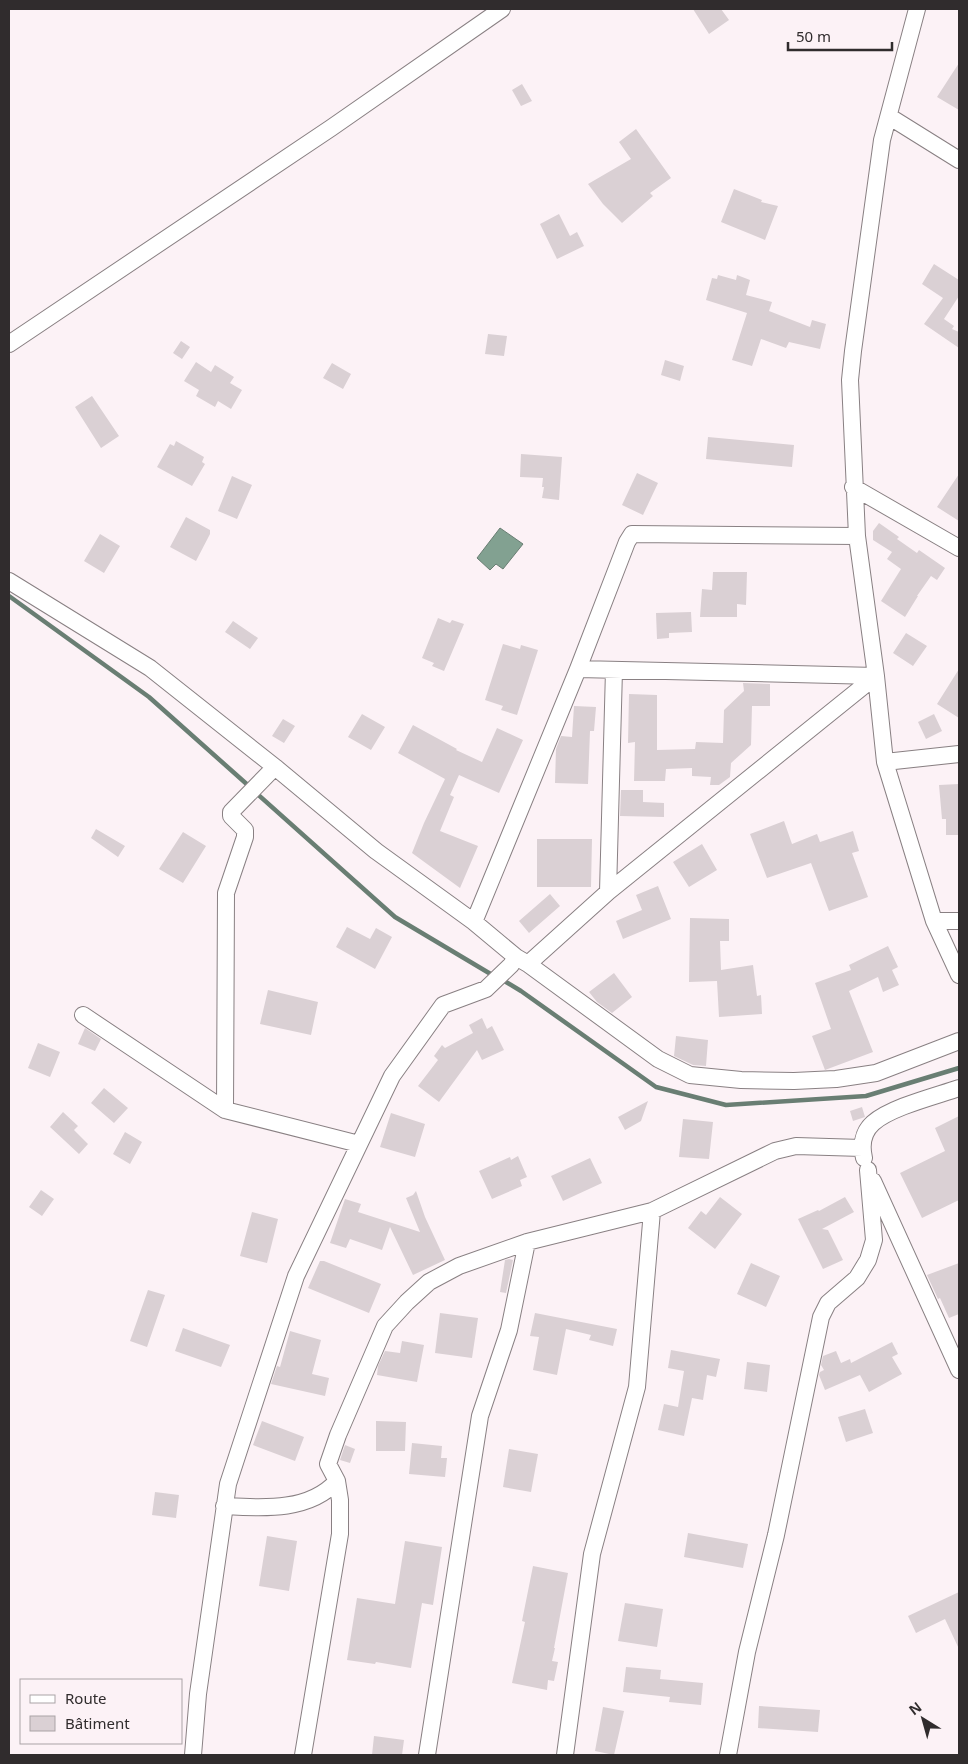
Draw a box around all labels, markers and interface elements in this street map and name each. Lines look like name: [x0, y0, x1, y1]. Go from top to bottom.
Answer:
scale bar: [788, 20, 892, 52]
text: 50 m: [796, 26, 831, 46]
legend: [20, 1679, 182, 1744]
text: Route: [65, 1688, 107, 1708]
north arrow: [898, 1694, 948, 1744]
text: N: [905, 1697, 925, 1719]
text: Bâtiment: [65, 1713, 130, 1733]

